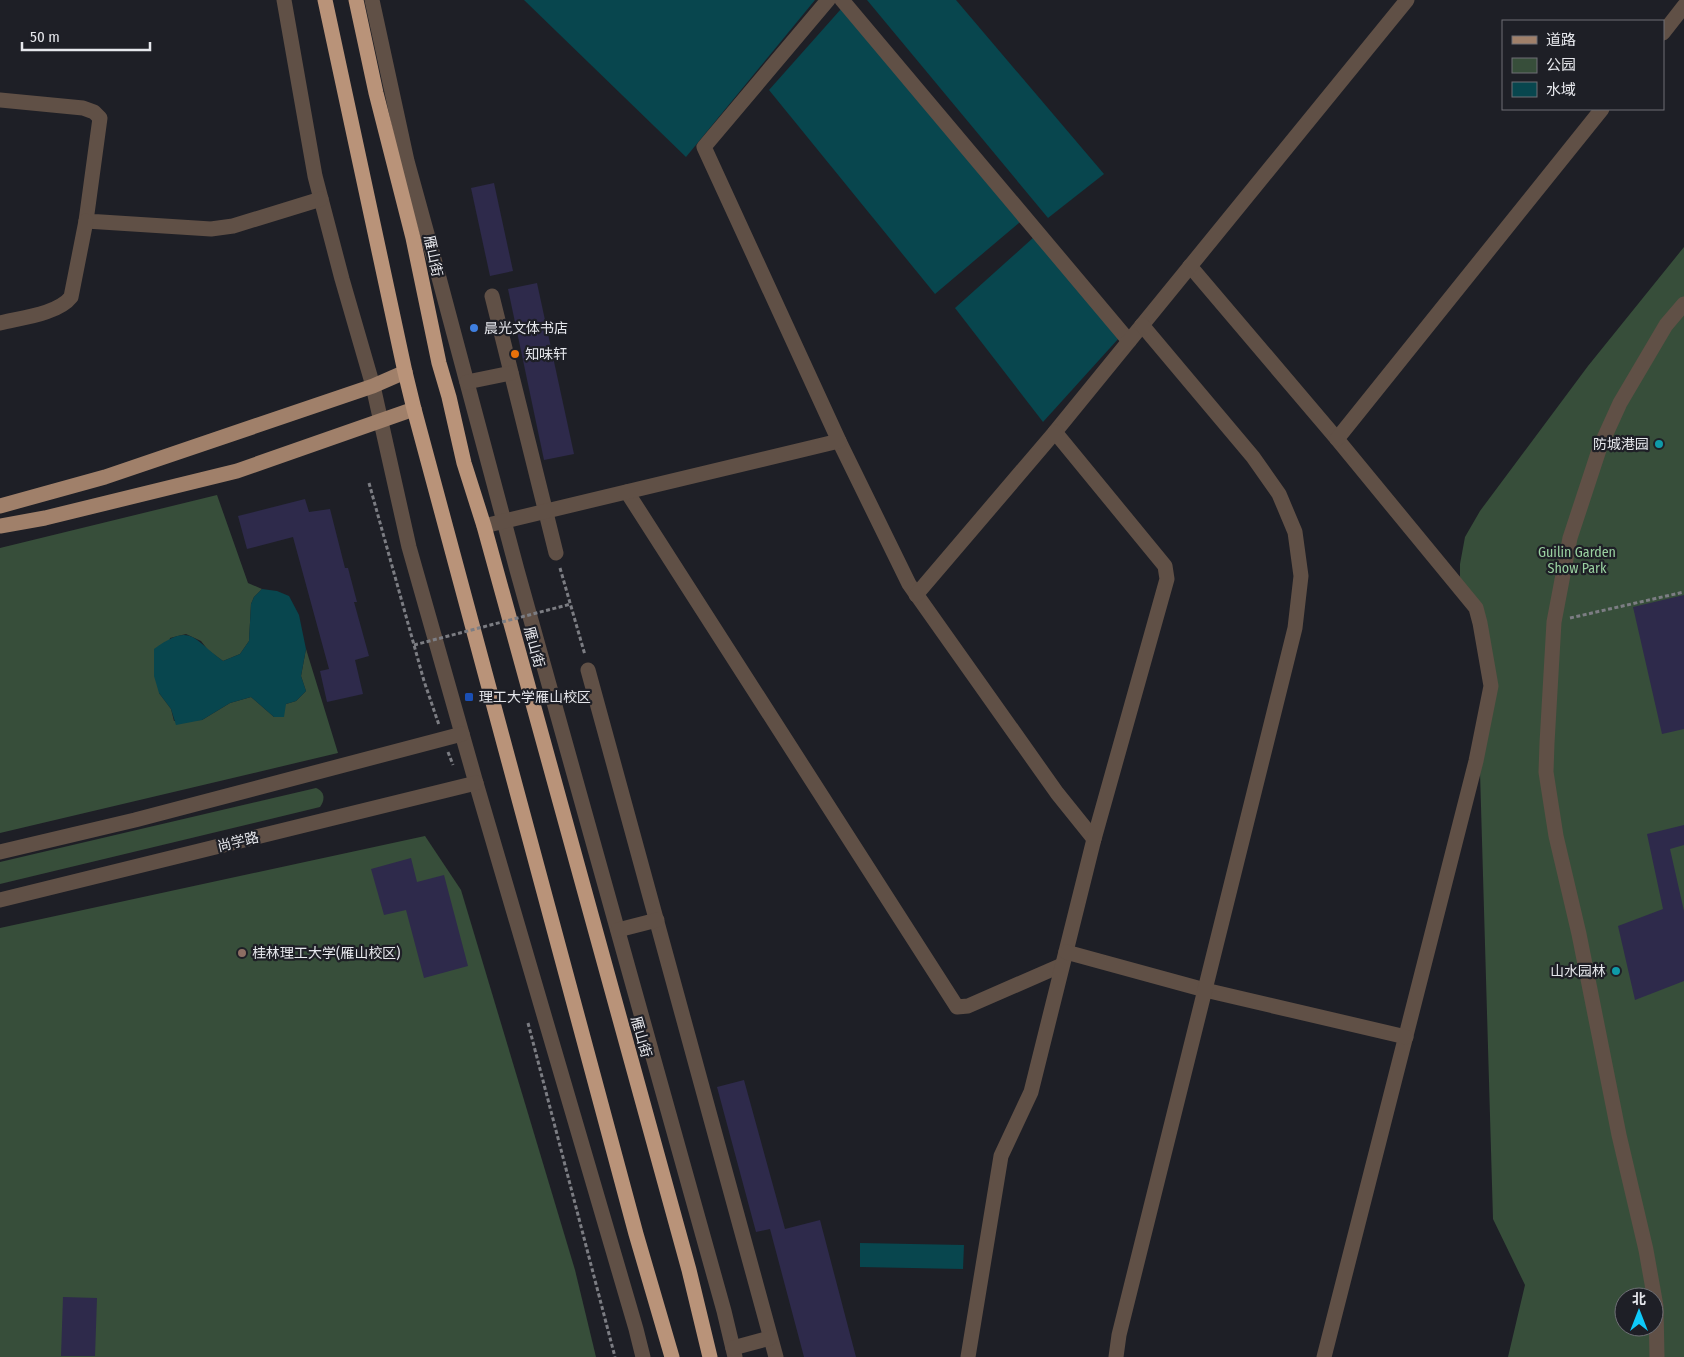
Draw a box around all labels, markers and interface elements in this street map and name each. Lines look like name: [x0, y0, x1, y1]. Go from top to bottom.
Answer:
scale bar: [22, 20, 150, 52]
legend: [1502, 20, 1664, 110]
text: 50 m: [30, 28, 60, 46]
text: 道路: [1546, 31, 1576, 49]
text: 公园: [1546, 56, 1576, 74]
text: 水域: [1546, 81, 1576, 99]
street label: 雁山街: [420, 234, 446, 278]
place label: 晨光文体书店: [484, 320, 568, 337]
marker: 晨光文体书店: [468, 322, 480, 334]
place label: 知味轩: [525, 346, 567, 363]
marker: 知味轩: [509, 348, 521, 360]
place label: 防城港园: [1593, 436, 1649, 453]
marker: 防城港园: [1653, 438, 1665, 450]
park label: Guilin Garden Show Park: [1538, 544, 1616, 577]
street label: 雁山街: [520, 625, 548, 669]
place label: 理工大学雁山校区: [479, 689, 591, 706]
marker: 理工大学雁山校区: [463, 691, 475, 703]
street label: 尚学路: [216, 829, 260, 855]
place label: 桂林理工大学(雁山校区): [252, 945, 400, 962]
marker: 桂林理工大学(雁山校区): [236, 947, 248, 959]
place label: 山水园林: [1550, 963, 1606, 980]
marker: 山水园林: [1610, 965, 1622, 977]
street label: 雁山街: [627, 1014, 655, 1060]
north arrow: [1614, 1287, 1664, 1337]
text: 北: [1632, 1291, 1646, 1308]

